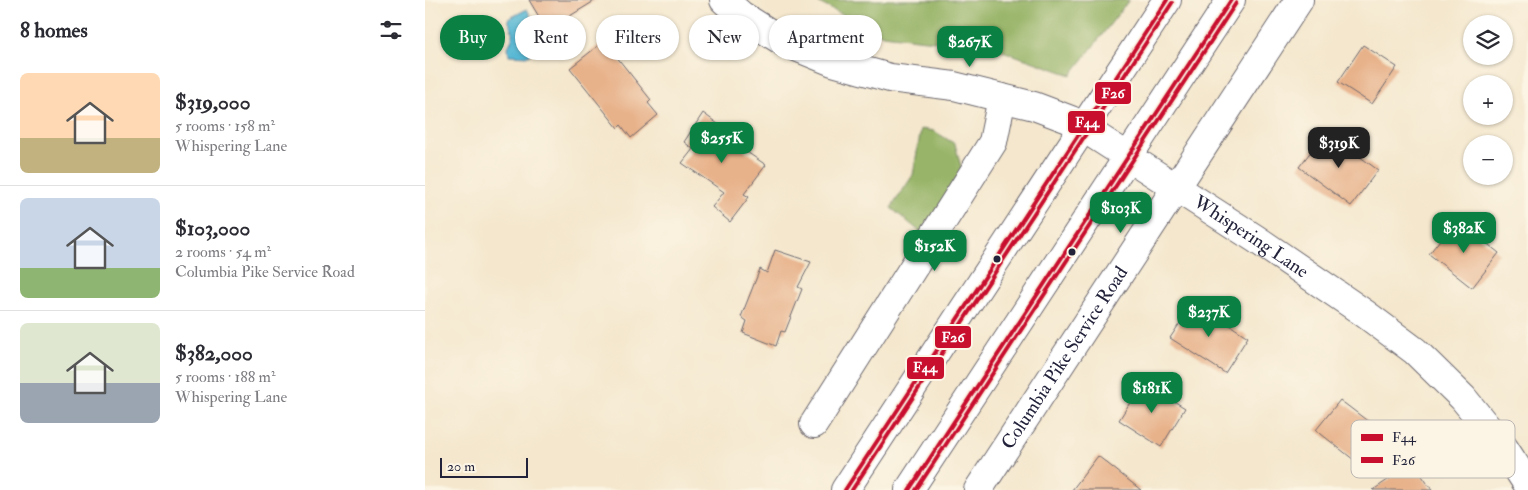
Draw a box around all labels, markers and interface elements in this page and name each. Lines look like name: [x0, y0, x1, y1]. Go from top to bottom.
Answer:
chip: Buy: [440, 15, 505, 60]
chip: Rent: [515, 15, 586, 60]
chip: Filters: [596, 15, 679, 60]
chip: New: [689, 15, 759, 60]
chip: Apartment: [769, 15, 882, 60]
map controls: [1463, 15, 1513, 185]
button: layers: [1463, 15, 1513, 65]
icon: filters: [377, 16, 405, 44]
text: 8 homes: [20, 17, 88, 44]
pin: $267K: [935, 26, 1005, 68]
text: $267K: [948, 32, 992, 52]
button: +: [1463, 75, 1513, 125]
line badge: F26: [1094, 81, 1132, 105]
text: F26: [1102, 85, 1125, 102]
text: $319,000: [175, 89, 250, 116]
icon: home: [60, 93, 120, 153]
line badge: F44: [1067, 110, 1106, 134]
text: F44: [1075, 114, 1100, 131]
text: 5 rooms · 158 m²: [175, 116, 275, 136]
pin: $255K: [687, 121, 757, 164]
pin: $319K: [1304, 126, 1374, 169]
text: $255K: [701, 128, 743, 148]
text: $319K: [1319, 133, 1359, 153]
button: −: [1463, 135, 1513, 185]
text: Whispering Lane: [175, 136, 287, 156]
street label: Whispering Lane: [1188, 189, 1313, 284]
pin: $103K: [1086, 192, 1156, 234]
text: $103K: [1101, 198, 1141, 218]
pin: $382K: [1429, 212, 1499, 254]
text: $103,000: [175, 215, 250, 242]
icon: home: [60, 218, 120, 278]
text: $382K: [1443, 218, 1485, 238]
pin: $152K: [900, 230, 970, 272]
text: $152K: [915, 236, 955, 256]
text: 2 rooms · 54 m²: [175, 242, 271, 262]
unlabelled marker: [1067, 247, 1077, 257]
unlabelled marker: [992, 254, 1002, 264]
street label: Columbia Pike Service Road: [996, 261, 1133, 454]
text: Columbia Pike Service Road: [175, 262, 355, 282]
pin: $237K: [1174, 296, 1244, 338]
text: $237K: [1188, 302, 1230, 322]
line badge: F26: [934, 325, 972, 349]
text: F26: [942, 329, 965, 346]
text: $382,000: [175, 340, 253, 367]
icon: home: [60, 343, 120, 403]
line badge: F44: [906, 356, 945, 380]
text: F44: [913, 359, 938, 376]
text: 5 rooms · 188 m²: [175, 367, 276, 387]
pin: $181K: [1117, 372, 1187, 414]
text: $181K: [1132, 378, 1172, 398]
text: Whispering Lane: [175, 387, 287, 407]
legend: [1351, 420, 1515, 478]
text: F44: [1392, 429, 1417, 446]
text: F26: [1392, 452, 1416, 469]
scale bar: [440, 455, 527, 478]
text: 20 m: [447, 458, 475, 475]

